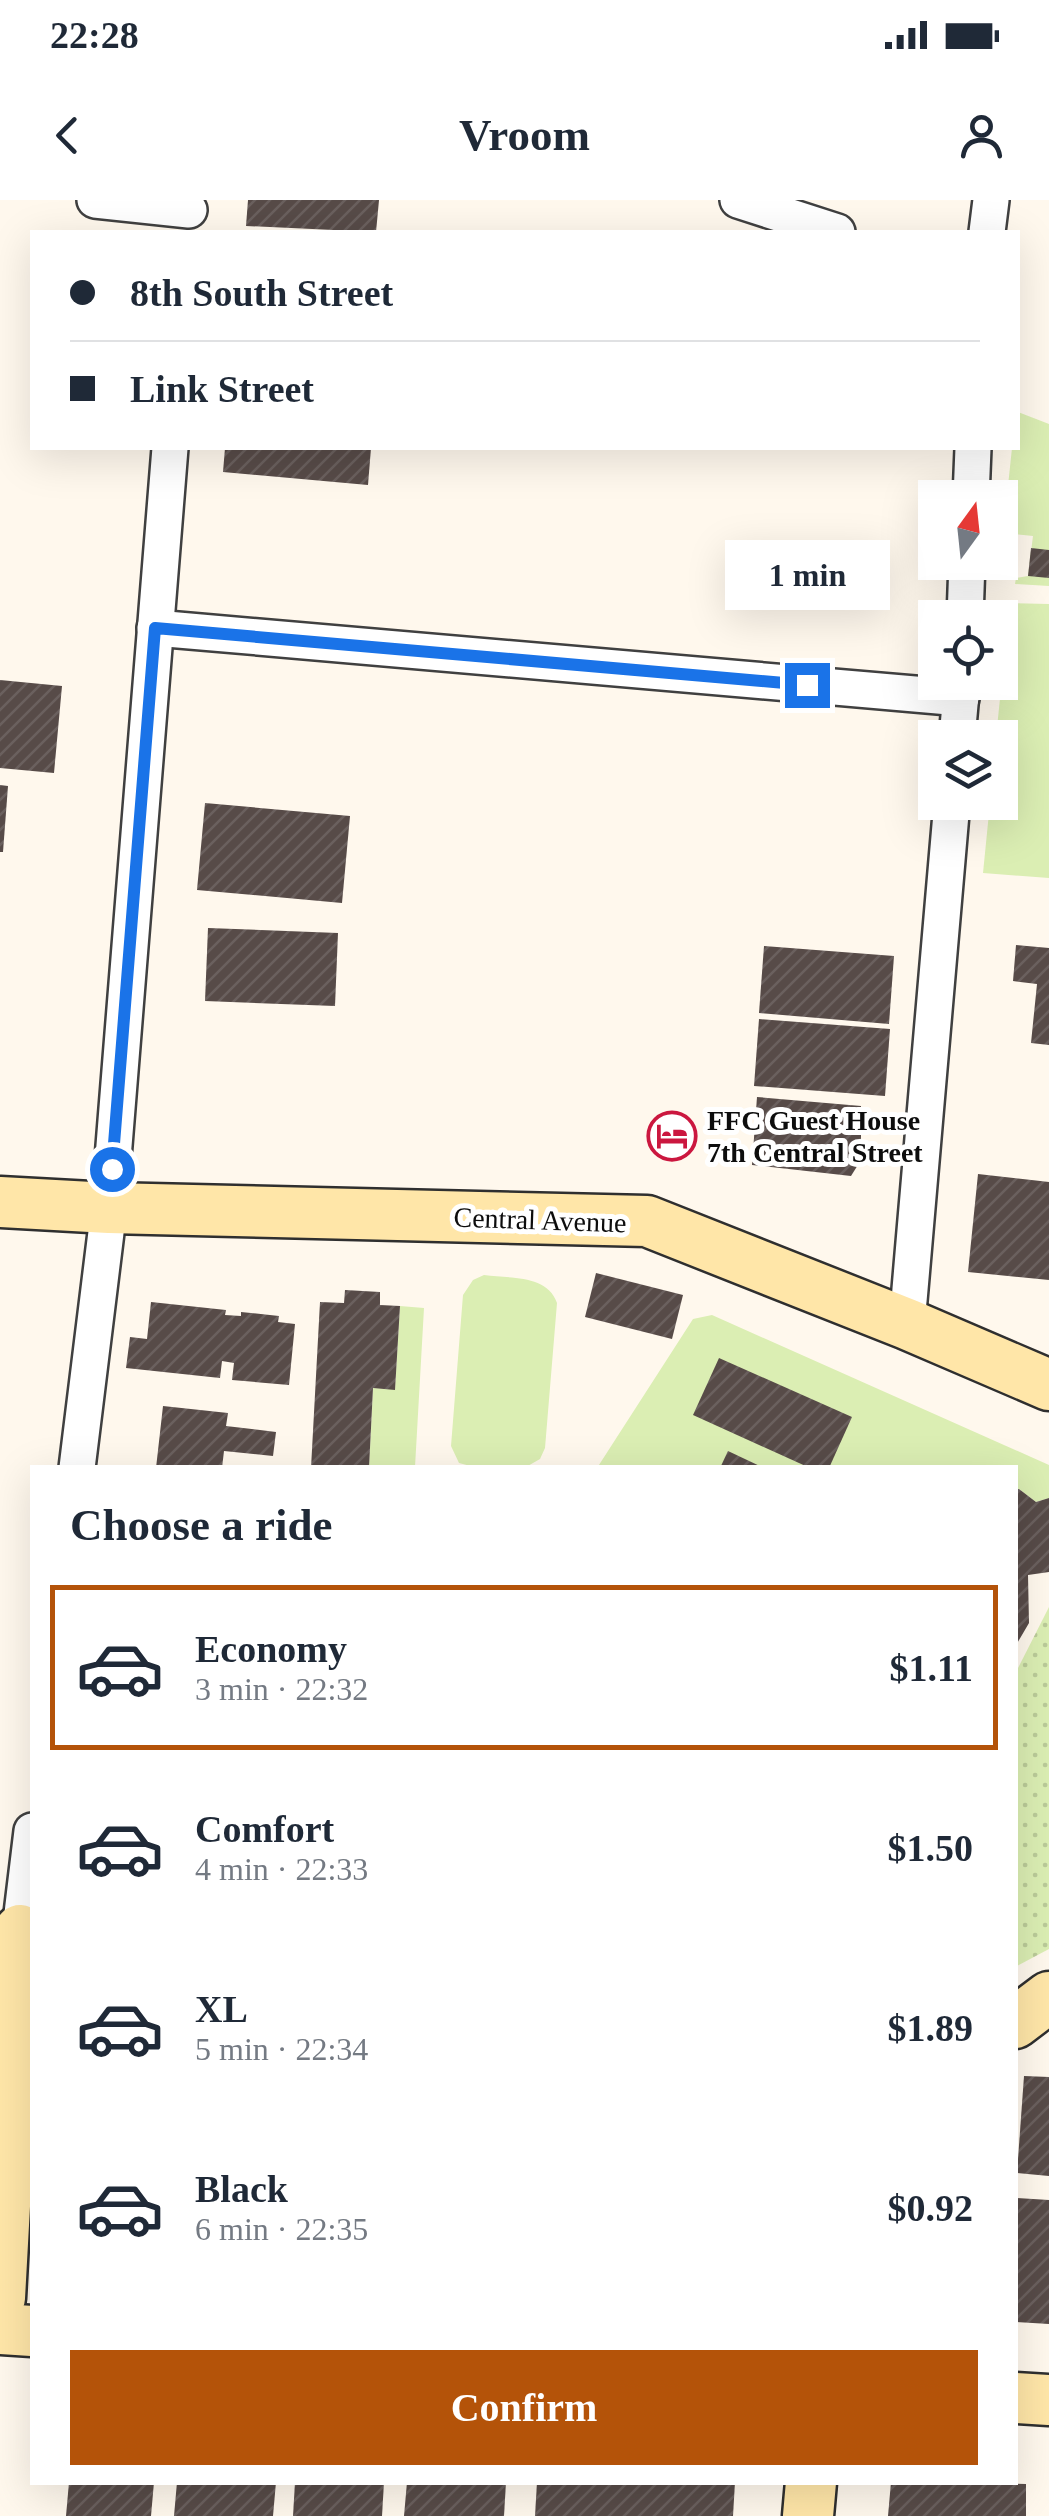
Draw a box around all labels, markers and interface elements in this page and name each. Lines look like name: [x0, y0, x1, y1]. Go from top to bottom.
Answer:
text: 22:28: [50, 14, 139, 56]
icon: back: [40, 108, 95, 163]
icon: person: [954, 108, 1009, 163]
text: Vroom: [459, 110, 590, 160]
text: 8th South Street: [130, 272, 393, 314]
text: Link Street: [130, 368, 314, 410]
north arrow: [918, 480, 1018, 580]
map controls: [918, 480, 1018, 820]
callout: 1 min: [724, 540, 890, 610]
text: 1 min: [769, 557, 846, 593]
button: locate: [918, 600, 1018, 700]
route end: [785, 663, 830, 708]
button: layers: [918, 720, 1018, 820]
place label: FFC Guest House 7th Central Street: [707, 1105, 923, 1168]
hotel icon: FFC Guest House 7th Central Street: [646, 1110, 698, 1162]
route start: [90, 1147, 135, 1192]
street label: Central Avenue: [453, 1201, 627, 1239]
text: Choose a ride: [70, 1500, 333, 1550]
icon: car: [75, 1623, 165, 1713]
text: Economy: [195, 1628, 347, 1670]
text: $1.11: [890, 1647, 973, 1689]
text: 3 min · 22:32: [195, 1671, 368, 1707]
icon: car: [75, 1803, 165, 1893]
text: Comfort: [195, 1808, 334, 1850]
text: $1.50: [888, 1827, 973, 1869]
text: 4 min · 22:33: [195, 1851, 368, 1887]
icon: car: [75, 1983, 165, 2073]
text: XL: [195, 1988, 248, 2030]
text: $1.89: [888, 2007, 973, 2049]
text: 5 min · 22:34: [195, 2031, 368, 2067]
icon: car: [75, 2163, 165, 2253]
text: Black: [195, 2168, 288, 2210]
text: $0.92: [888, 2187, 973, 2229]
text: 6 min · 22:35: [195, 2211, 368, 2247]
button: Confirm: [70, 2350, 978, 2465]

